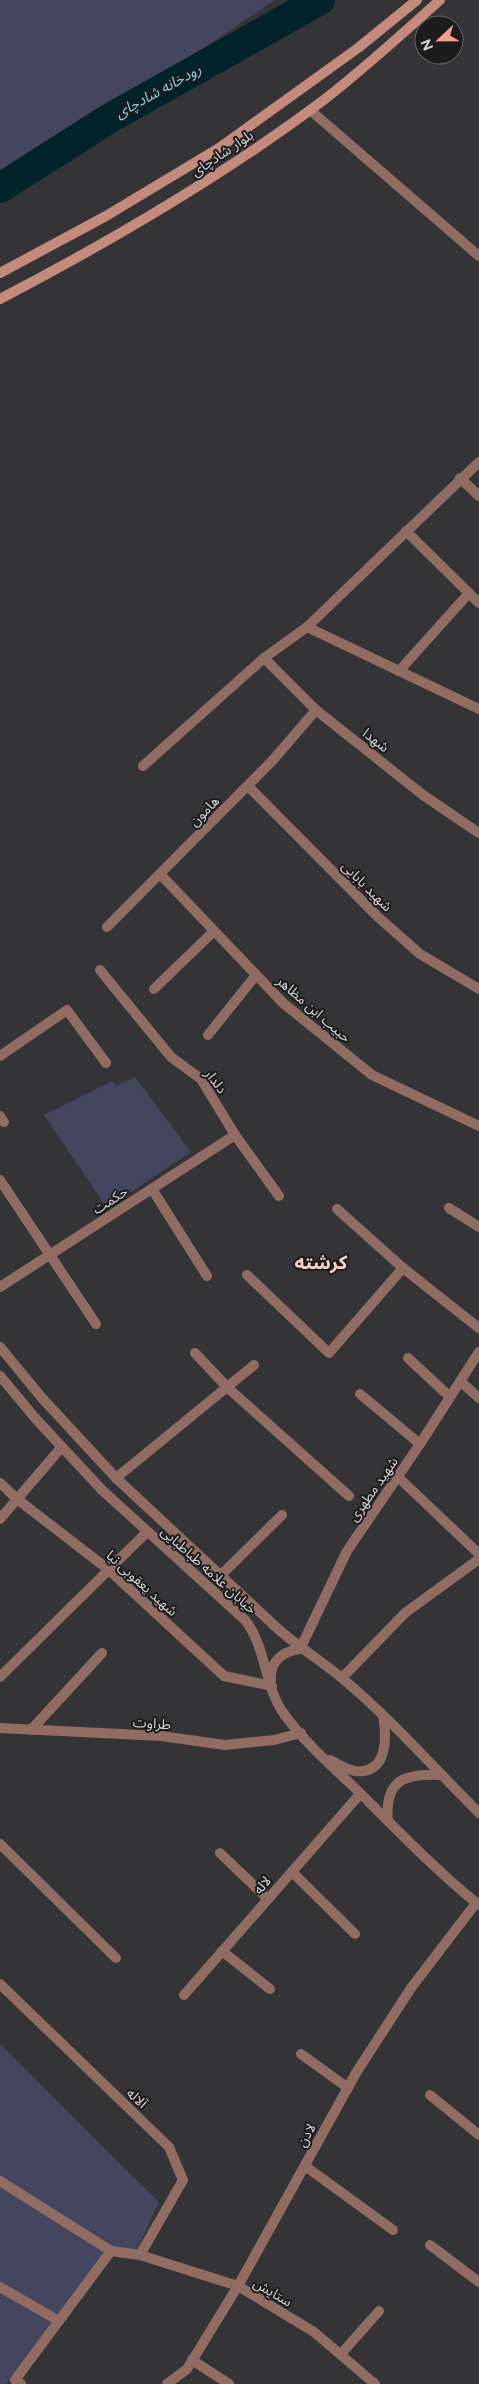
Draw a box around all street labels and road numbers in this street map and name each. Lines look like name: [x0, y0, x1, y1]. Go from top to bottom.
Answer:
street label: بلوار شادچای: [188, 126, 257, 181]
street label: شهدا: [359, 725, 392, 756]
street label: هامون: [186, 793, 223, 830]
street label: شهید بابایی: [338, 858, 395, 915]
street label: حبیب ابن مظاهر: [272, 972, 354, 1046]
street label: دلدار: [200, 1065, 230, 1097]
street label: حکمت: [89, 1183, 131, 1217]
street label: شهید مطهری: [345, 1454, 402, 1525]
street label: خیابان علامه طباطبایی: [157, 1523, 260, 1618]
street label: شهید یعقوبی نیا: [103, 1547, 181, 1620]
street label: طراوت: [132, 1714, 172, 1733]
street label: لاله: [250, 1873, 274, 1897]
street label: آلاله: [124, 2085, 151, 2112]
street label: لادن: [293, 2120, 320, 2150]
street label: ستایش: [250, 2274, 295, 2311]

